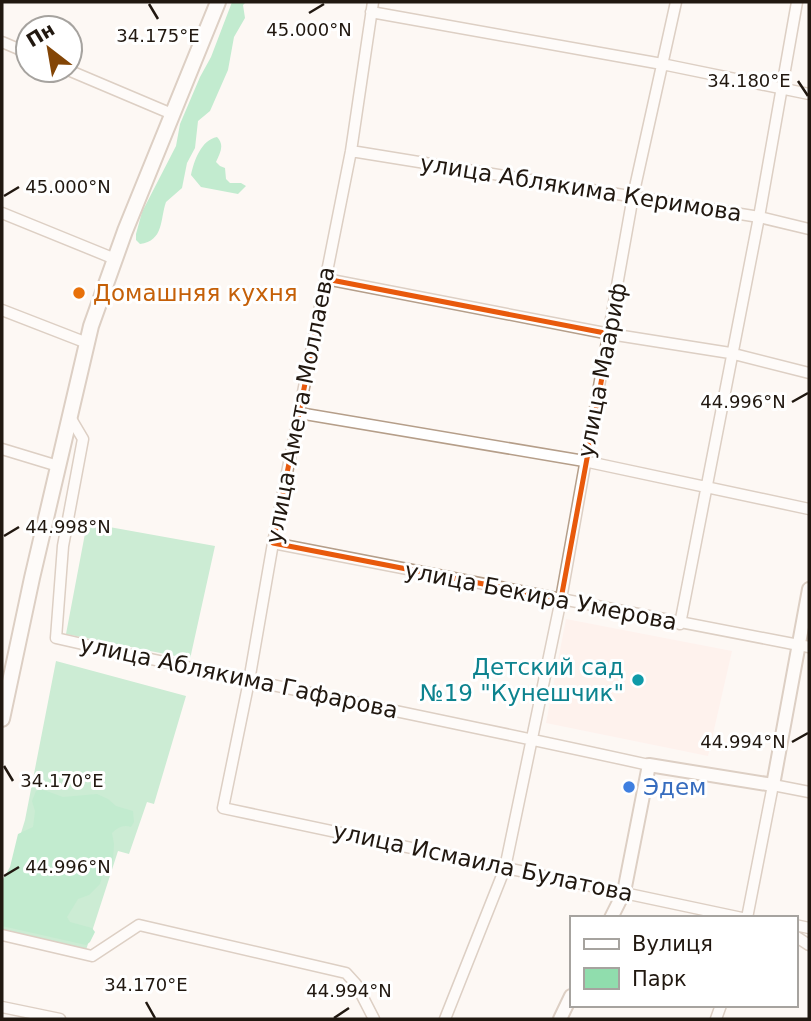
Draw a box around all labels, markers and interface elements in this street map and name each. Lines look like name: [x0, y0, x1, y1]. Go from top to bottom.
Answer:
north arrow: [14, 14, 84, 84]
text: Пн: [22, 18, 58, 51]
text: 45.000°N: [266, 19, 352, 40]
text: 34.175°E: [116, 25, 200, 46]
text: 34.180°E: [707, 70, 791, 91]
street label: улица Аблякима Керимова: [418, 150, 744, 226]
text: 45.000°N: [25, 176, 111, 197]
street label: улица Амета Моллаева: [260, 264, 340, 546]
place label: Домашняя кухня: [93, 280, 298, 306]
street label: улица Маариф: [572, 280, 632, 460]
marker: Домашняя кухня: [71, 285, 87, 301]
text: 44.996°N: [700, 391, 786, 412]
text: 44.998°N: [25, 516, 111, 537]
street label: улица Бекира Умерова: [403, 557, 679, 635]
street label: улица Аблякима Гафарова: [78, 631, 400, 723]
place label: Детский сад №19 "Кунешчик": [420, 654, 624, 706]
marker: Детский сад №19 "Кунешчик": [630, 672, 646, 688]
text: 44.994°N: [700, 731, 786, 752]
text: 34.170°E: [20, 770, 104, 791]
place label: Эдем: [643, 774, 706, 800]
marker: Эдем: [621, 779, 637, 795]
street label: улица Исмаила Булатова: [331, 817, 635, 907]
text: 44.996°N: [25, 856, 111, 877]
legend: [570, 916, 797, 1007]
text: Вулиця: [632, 932, 713, 956]
text: Парк: [632, 967, 687, 991]
text: 34.170°E: [104, 974, 188, 995]
text: 44.994°N: [306, 980, 392, 1001]

